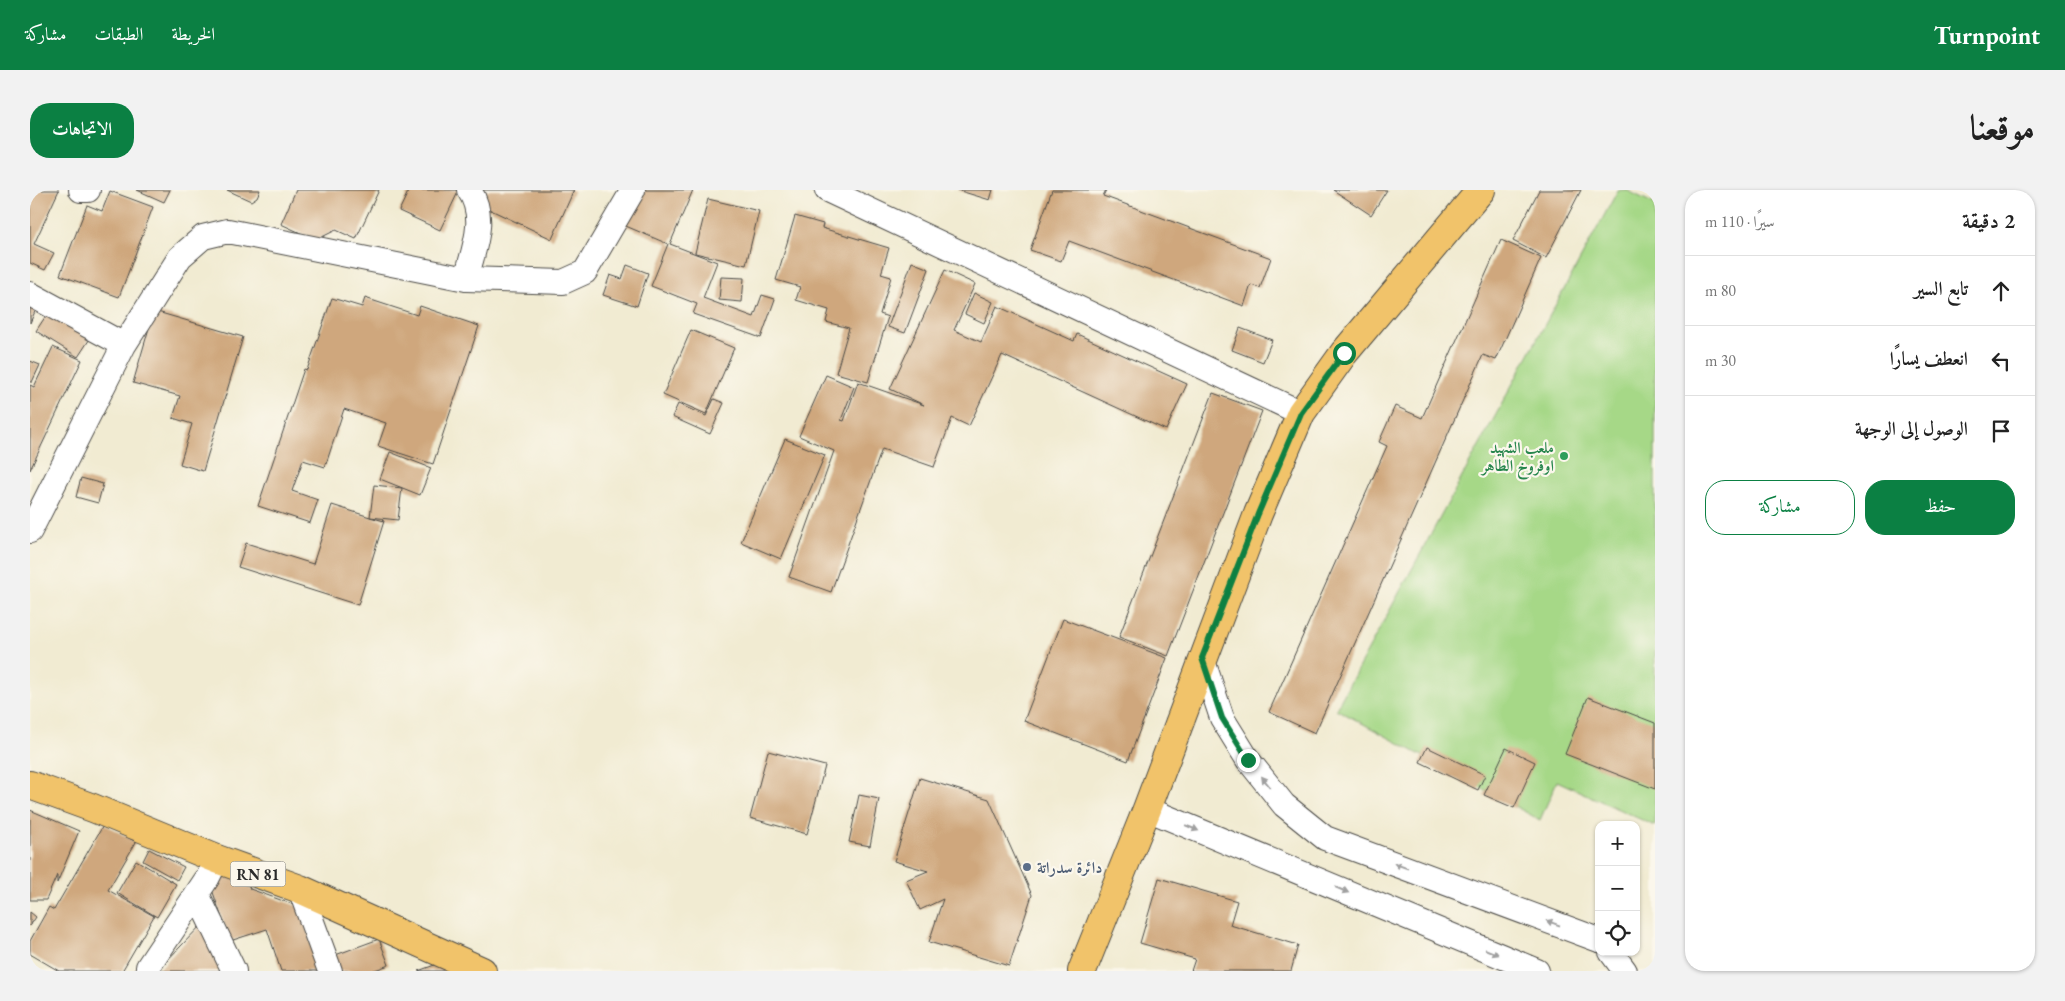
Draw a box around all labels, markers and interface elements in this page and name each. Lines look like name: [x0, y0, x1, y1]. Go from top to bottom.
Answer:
text: Turnpoint: [1934, 20, 2040, 51]
text: مشاركة: [25, 22, 66, 45]
text: الطبقات: [94, 22, 143, 45]
text: الخريطة: [171, 22, 215, 45]
button: الاتجاهات: [30, 103, 134, 158]
text: موقعنا: [1970, 104, 2035, 149]
text: 2 دقيقة: [1962, 207, 2015, 234]
text: سيرًا · 110 m: [1705, 211, 1775, 232]
text: تابع السير: [1914, 276, 1968, 301]
icon: ahead: [1987, 277, 2015, 305]
text: 80 m: [1705, 280, 1736, 301]
route start: [1333, 342, 1356, 365]
text: انعطف يسارًا: [1890, 346, 1968, 371]
icon: left: [1987, 347, 2015, 375]
text: 30 m: [1705, 350, 1736, 371]
text: الوصول إلى الوجهة: [1855, 416, 1968, 441]
icon: arrive: [1987, 417, 2015, 445]
place label: ملعب الشهيد اوفروخ الطاهر: [1480, 437, 1554, 480]
marker: ملعب الشهيد اوفروخ الطاهر: [1558, 450, 1570, 462]
button: مشاركة: [1705, 480, 1855, 535]
button: حفظ: [1865, 480, 2015, 535]
route end: [1237, 749, 1260, 772]
one-way arrow: [1261, 776, 1272, 789]
map controls: [1595, 821, 1640, 956]
button: +: [1595, 821, 1640, 866]
one-way arrow: [1185, 824, 1199, 832]
place label: دائرة سدراتة: [1037, 857, 1103, 878]
marker: دائرة سدراتة: [1021, 861, 1033, 873]
road number: RN 81: [230, 862, 286, 886]
one-way arrow: [1394, 862, 1408, 870]
button: −: [1595, 866, 1640, 911]
one-way arrow: [1335, 886, 1350, 894]
button: locate: [1595, 911, 1640, 956]
one-way arrow: [1545, 919, 1560, 927]
one-way arrow: [1485, 949, 1499, 957]

